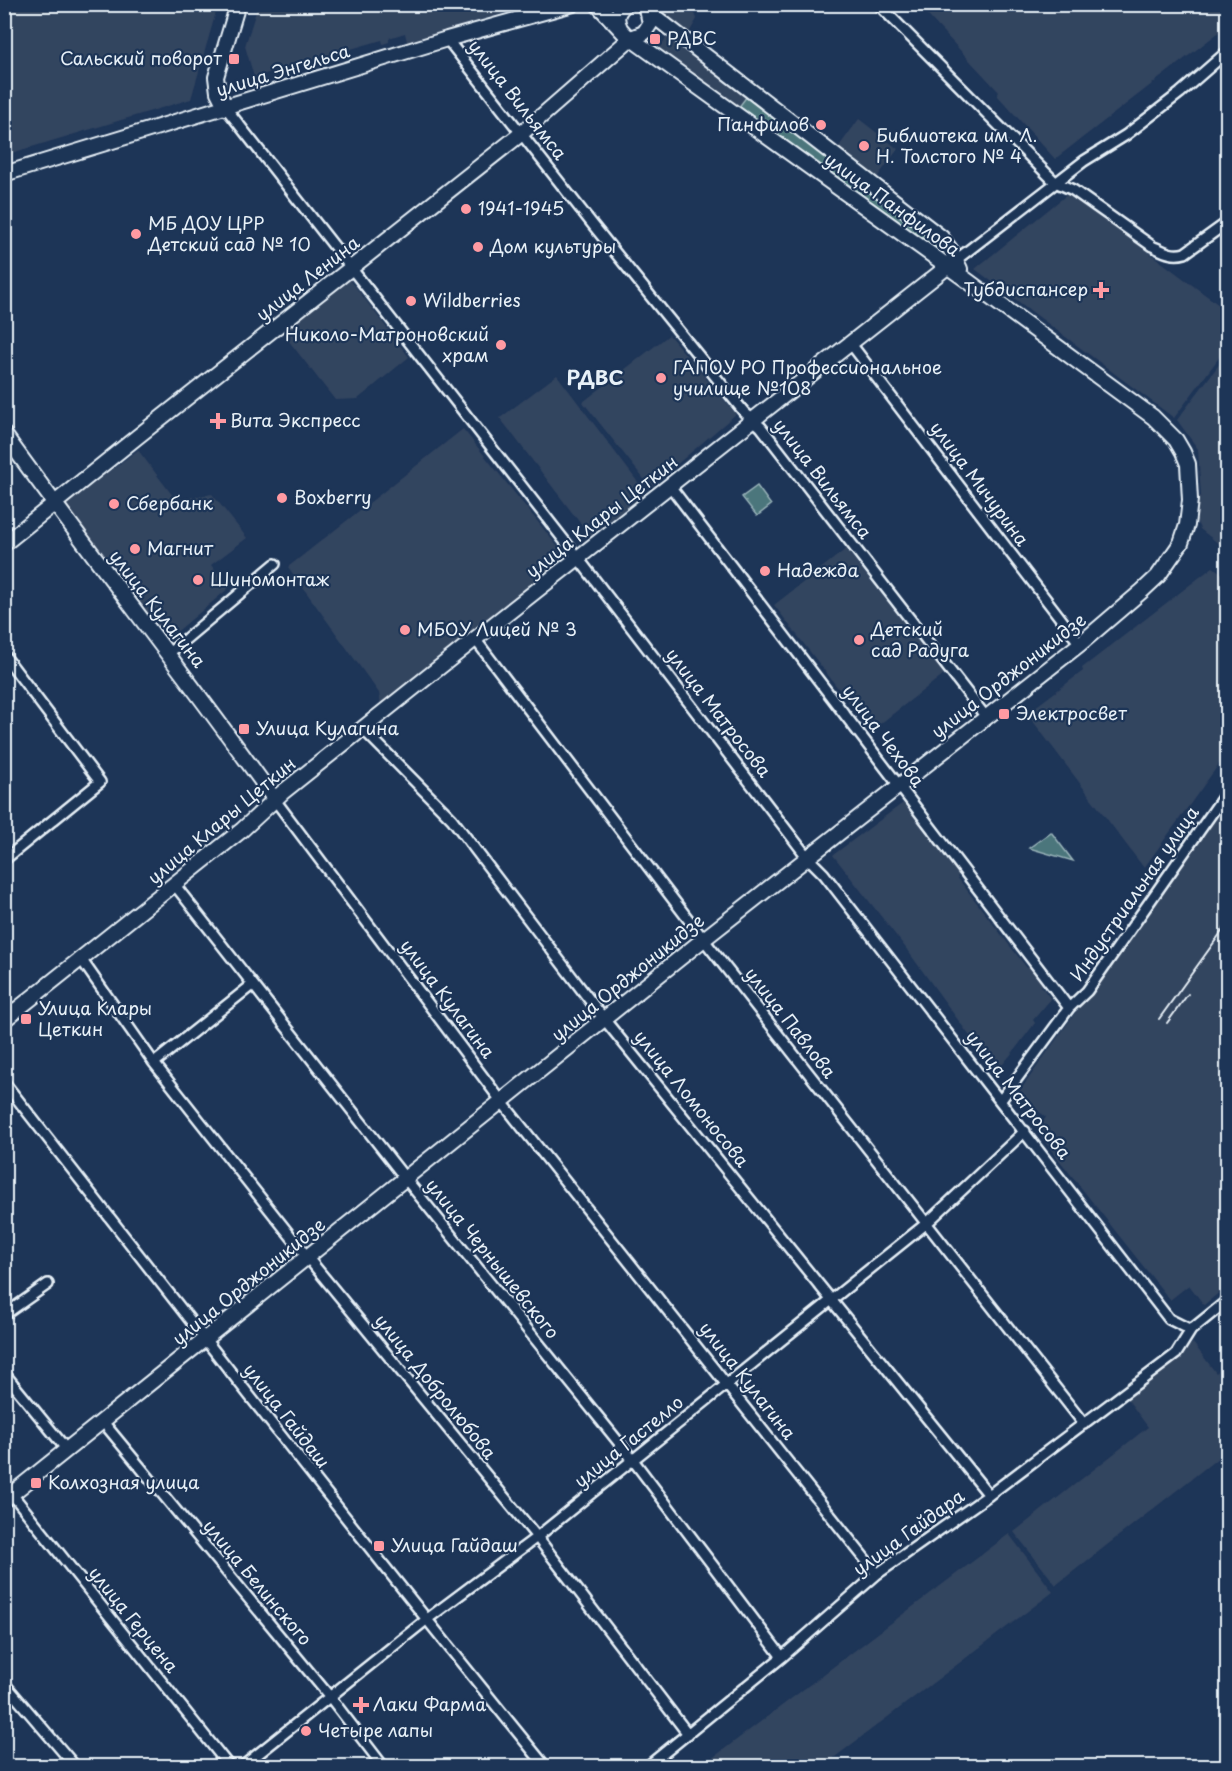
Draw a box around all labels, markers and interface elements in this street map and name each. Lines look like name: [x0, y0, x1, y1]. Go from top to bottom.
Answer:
place label: РДВС: [667, 24, 717, 51]
marker: РДВС: [648, 32, 662, 46]
street label: улица Вильямса: [462, 33, 574, 166]
street label: улица Энгельса: [212, 36, 354, 103]
place label: Сальский поворот: [60, 44, 222, 71]
marker: Сальский поворот: [227, 52, 241, 66]
place label: Панфилов: [717, 110, 809, 137]
marker: Панфилов: [814, 118, 828, 132]
place label: Библиотека им. Л. Н. Толстого № 4: [876, 121, 1037, 169]
marker: Библиотека им. Л. Н. Толстого № 4: [857, 139, 871, 153]
street label: улица Панфилова: [819, 145, 967, 263]
place label: 1941-1945: [478, 194, 564, 221]
marker: 1941-1945: [459, 202, 473, 216]
place label: МБ ДОУ ЦРР Детский сад № 10: [147, 209, 311, 257]
marker: МБ ДОУ ЦРР Детский сад № 10: [129, 227, 143, 241]
street label: улица Ленина: [250, 228, 365, 327]
place label: Дом культуры: [489, 232, 616, 259]
marker: Дом культуры: [471, 240, 485, 254]
place label: Тубдиспансер: [964, 275, 1088, 302]
marker: Тубдиспансер: [1092, 281, 1110, 299]
place label: Wildberries: [423, 286, 521, 313]
marker: Wildberries: [404, 294, 418, 308]
place label: Николо-Матроновский храм: [285, 320, 489, 368]
marker: Николо-Матроновский храм: [494, 338, 508, 352]
place label: ГАПОУ РО Профессиональное училище №108: [673, 353, 942, 401]
district label: РДВС: [567, 362, 624, 392]
marker: ГАПОУ РО Профессиональное училище №108: [654, 371, 668, 385]
place label: Вита Экспресс: [230, 406, 361, 433]
street label: улица Вильямса: [767, 412, 879, 545]
marker: Вита Экспресс: [211, 414, 225, 428]
street label: улица Мичурина: [924, 415, 1037, 552]
street label: улица Клары Цеткин: [519, 448, 683, 584]
place label: Boxberry: [294, 483, 372, 510]
place label: Сбербанк: [126, 489, 213, 516]
marker: Boxberry: [275, 491, 289, 505]
marker: Сбербанк: [107, 497, 121, 511]
place label: Магнит: [147, 534, 214, 561]
marker: Магнит: [128, 542, 142, 556]
street label: улица Кулагина: [103, 543, 213, 673]
place label: Надежда: [777, 556, 859, 583]
marker: Надежда: [758, 564, 772, 578]
place label: Шиномонтаж: [210, 565, 330, 592]
marker: Шиномонтаж: [191, 573, 205, 587]
street label: улица Орджоникидзе: [925, 606, 1091, 744]
place label: МБОУ Лицей № 3: [417, 615, 577, 642]
place label: Детский сад Радуга: [870, 615, 970, 663]
marker: МБОУ Лицей № 3: [398, 623, 412, 637]
marker: Детский сад Радуга: [852, 633, 866, 647]
street label: улица Матросова: [660, 642, 779, 783]
street label: улица Чехова: [837, 678, 932, 793]
place label: Электросвет: [1016, 699, 1127, 726]
marker: Электросвет: [997, 707, 1011, 721]
place label: Улица Кулагина: [256, 714, 400, 741]
marker: Улица Кулагина: [237, 722, 251, 736]
street label: улица Клары Цеткин: [141, 750, 301, 890]
street label: Индустриальная улица: [1063, 799, 1205, 986]
street label: улица Орджоникидзе: [545, 906, 710, 1047]
street label: улица Кулагина: [394, 933, 502, 1064]
street label: улица Павлова: [739, 961, 844, 1084]
place label: Улица Клары Цеткин: [38, 994, 152, 1042]
marker: Улица Клары Цеткин: [19, 1012, 33, 1026]
street label: улица Ломоносова: [628, 1024, 757, 1173]
street label: улица Матросова: [960, 1024, 1079, 1165]
street label: улица Чернышевского: [420, 1172, 567, 1344]
street label: улица Орджоникидзе: [166, 1210, 331, 1351]
street label: улица Добролюбова: [369, 1307, 504, 1465]
street label: улица Кулагина: [693, 1315, 803, 1445]
street label: улица Гайдаш: [237, 1357, 337, 1473]
street label: улица Гастелло: [568, 1388, 689, 1493]
place label: Колхозная улица: [48, 1468, 200, 1495]
marker: Колхозная улица: [29, 1476, 43, 1490]
street label: улица Гайдара: [847, 1482, 970, 1582]
street label: улица Белинского: [197, 1513, 319, 1651]
place label: Улица Гайдаш: [391, 1531, 518, 1558]
marker: Улица Гайдаш: [372, 1539, 386, 1553]
street label: улица Герцена: [83, 1560, 186, 1679]
place label: Лаки Фарма: [373, 1690, 486, 1717]
marker: Лаки Фарма: [354, 1698, 368, 1712]
place label: Четыре лапы: [318, 1716, 433, 1743]
marker: Четыре лапы: [299, 1724, 313, 1738]

